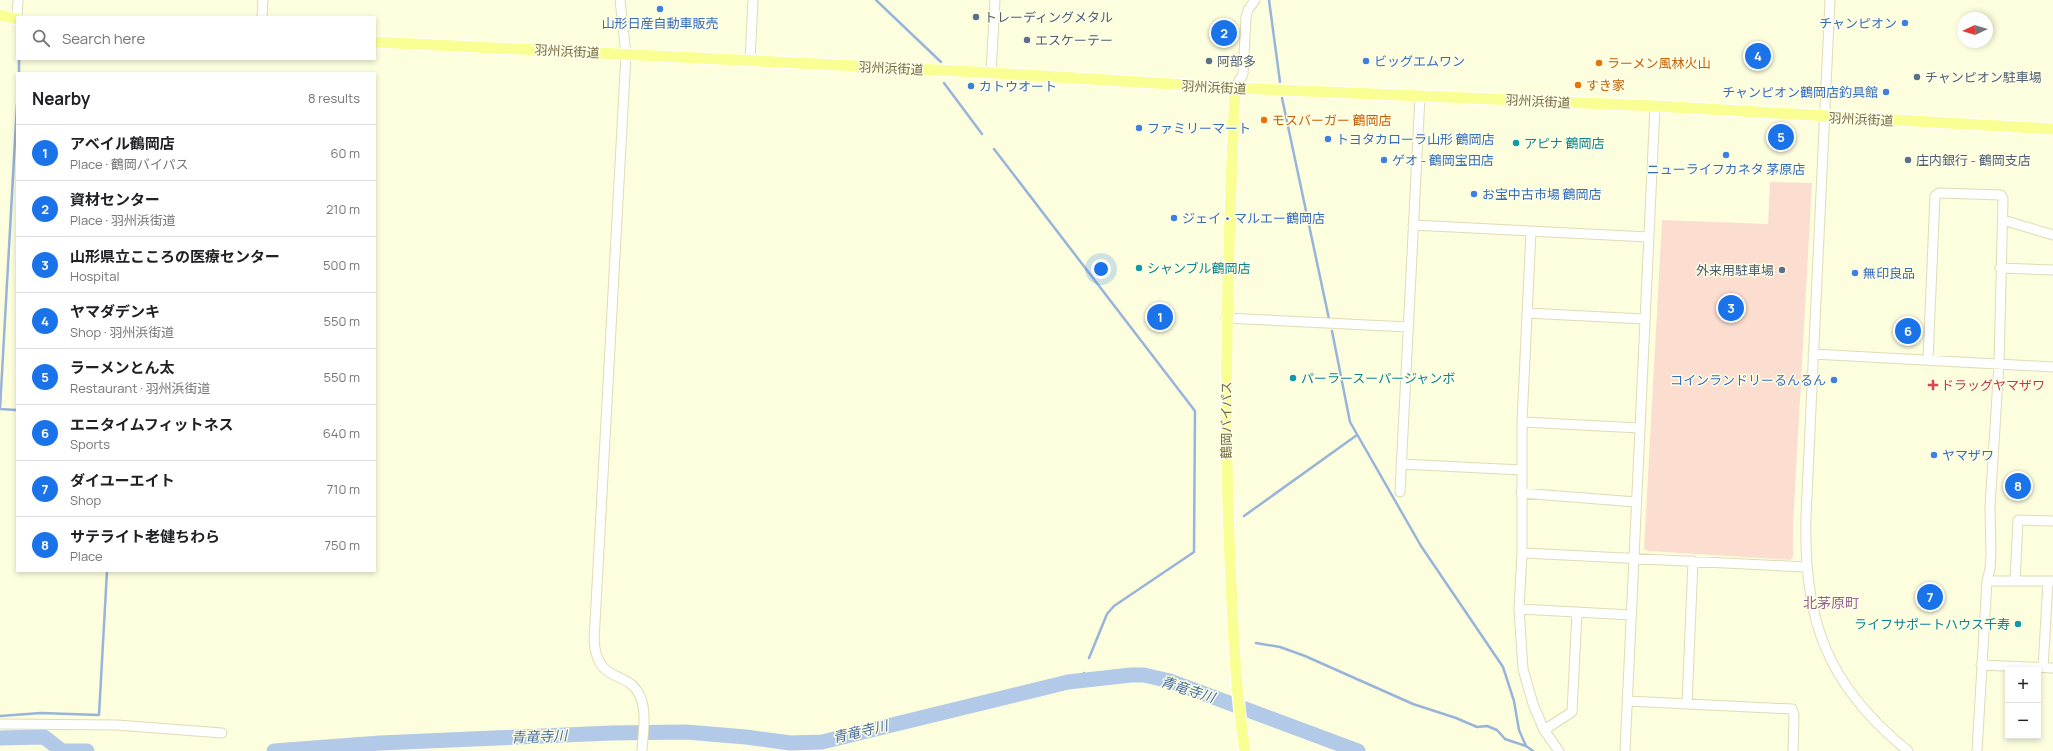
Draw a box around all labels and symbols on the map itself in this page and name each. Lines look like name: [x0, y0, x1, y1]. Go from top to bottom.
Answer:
marker: 山形日産自動車販売: [655, 4, 665, 14]
place label: トレーディングメタル: [984, 8, 1113, 26]
marker: トレーディングメタル: [971, 12, 981, 22]
north arrow: [1957, 12, 1993, 48]
place label: 山形日産自動車販売: [601, 14, 719, 32]
place label: チャンピオン: [1819, 14, 1897, 32]
pin: 2: [1211, 18, 1237, 48]
marker: チャンピオン: [1900, 18, 1910, 28]
place label: エスケーテー: [1035, 31, 1113, 49]
marker: エスケーテー: [1022, 35, 1032, 45]
street label: 羽州浜街道: [534, 40, 600, 62]
pin: 4: [1745, 41, 1771, 71]
place label: 阿部多: [1217, 52, 1256, 70]
place label: ビッグエムワン: [1374, 52, 1465, 70]
place label: ラーメン風林火山: [1607, 54, 1710, 72]
marker: 阿部多: [1204, 56, 1214, 66]
marker: ビッグエムワン: [1361, 56, 1371, 66]
street label: 羽州浜街道: [858, 57, 924, 79]
marker: ラーメン風林火山: [1594, 58, 1604, 68]
place label: チャンピオン駐車場: [1925, 68, 2042, 86]
marker: チャンピオン駐車場: [1912, 72, 1922, 82]
street label: 羽州浜街道: [1181, 76, 1247, 98]
place label: すき家: [1586, 76, 1625, 94]
place label: カトウオート: [979, 77, 1057, 95]
marker: すき家: [1573, 80, 1583, 90]
marker: カトウオート: [966, 81, 976, 91]
place label: チャンピオン鶴岡店釣具館: [1722, 83, 1878, 101]
marker: チャンピオン鶴岡店釣具館: [1881, 87, 1891, 97]
street label: 羽州浜街道: [1505, 90, 1571, 112]
street label: 羽州浜街道: [1828, 108, 1894, 130]
place label: モスバーガー 鶴岡店: [1272, 111, 1392, 129]
marker: モスバーガー 鶴岡店: [1259, 115, 1269, 125]
place label: ファミリーマート: [1147, 119, 1251, 137]
pin: 5: [1768, 122, 1794, 152]
marker: ファミリーマート: [1134, 123, 1144, 133]
place label: トヨタカローラ山形 鶴岡店: [1336, 130, 1495, 148]
marker: トヨタカローラ山形 鶴岡店: [1323, 134, 1333, 144]
place label: アピナ 鶴岡店: [1524, 134, 1605, 152]
marker: アピナ 鶴岡店: [1511, 138, 1521, 148]
marker: ニューライフカネタ 茅原店: [1721, 150, 1731, 160]
place label: ゲオ - 鶴岡宝田店: [1392, 151, 1494, 169]
place label: 庄内銀行 - 鶴岡支店: [1916, 151, 2031, 169]
marker: ゲオ - 鶴岡宝田店: [1379, 155, 1389, 165]
marker: 庄内銀行 - 鶴岡支店: [1903, 155, 1913, 165]
place label: ニューライフカネタ 茅原店: [1647, 160, 1805, 178]
place label: お宝中古市場 鶴岡店: [1482, 185, 1602, 203]
marker: お宝中古市場 鶴岡店: [1469, 189, 1479, 199]
place label: ジェイ・マルエー鶴岡店: [1182, 209, 1325, 227]
marker: ジェイ・マルエー鶴岡店: [1169, 213, 1179, 223]
your location: [1091, 259, 1111, 279]
place label: シャンブル鶴岡店: [1147, 259, 1251, 277]
place label: 外来用駐車場: [1696, 261, 1774, 279]
marker: シャンブル鶴岡店: [1134, 263, 1144, 273]
place label: 無印良品: [1863, 264, 1915, 282]
marker: 外来用駐車場: [1777, 265, 1787, 275]
marker: 無印良品: [1850, 268, 1860, 278]
pin: 3: [1718, 293, 1744, 323]
pin: 1: [1147, 302, 1173, 332]
pin: 6: [1895, 316, 1921, 346]
place label: パーラースーパージャンボ: [1301, 369, 1455, 387]
place label: コインランドリーるんるん: [1670, 371, 1826, 389]
marker: パーラースーパージャンボ: [1288, 373, 1298, 383]
marker: コインランドリーるんるん: [1829, 375, 1839, 385]
place label: ドラッグヤマザワ: [1941, 376, 2045, 394]
marker: ドラッグヤマザワ: [1928, 380, 1938, 390]
street label: 鶴岡バイパス: [1217, 381, 1235, 459]
place label: ヤマザワ: [1942, 446, 1994, 464]
marker: ヤマザワ: [1929, 450, 1939, 460]
pin: 8: [2005, 471, 2031, 501]
pin: 7: [1917, 582, 1943, 612]
district label: 北茅原町: [1803, 593, 1859, 612]
place label: ライフサポートハウス千寿: [1854, 615, 2010, 633]
marker: ライフサポートハウス千寿: [2013, 619, 2023, 629]
water label: 青竜寺川: [1158, 671, 1219, 707]
water label: 青竜寺川: [831, 715, 891, 747]
water label: 青竜寺川: [511, 725, 569, 746]

